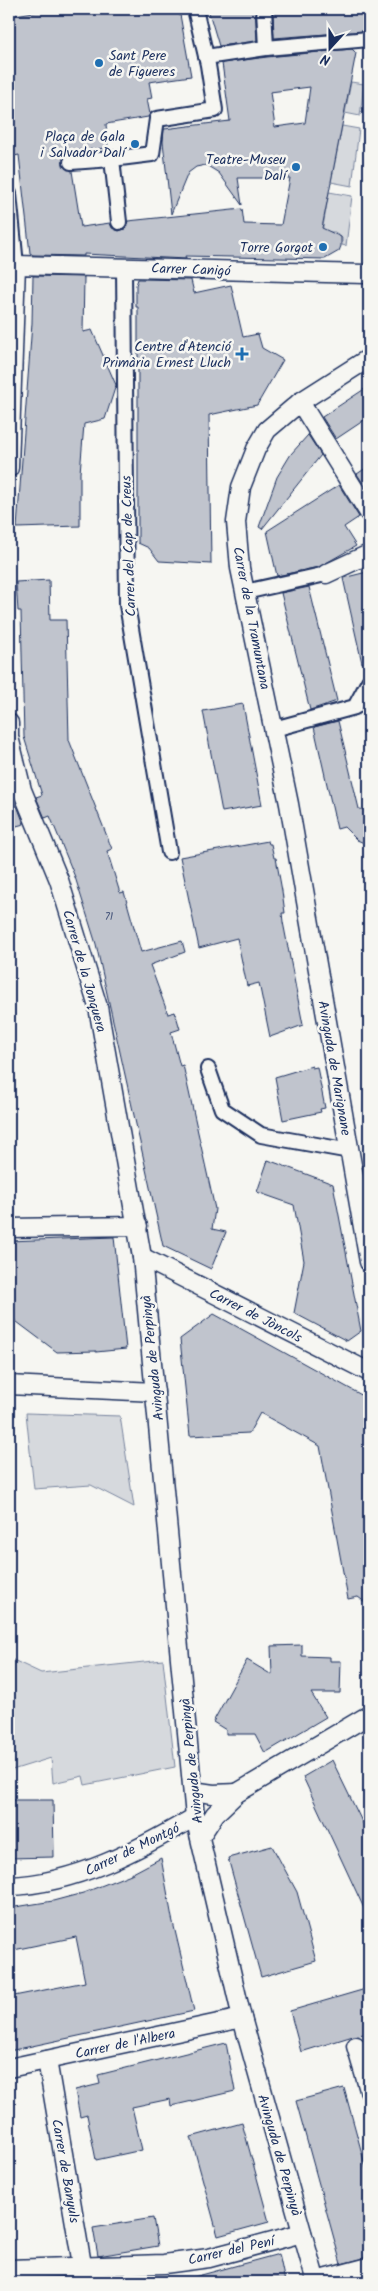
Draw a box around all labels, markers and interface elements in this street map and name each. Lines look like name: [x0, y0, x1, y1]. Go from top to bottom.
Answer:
north arrow: [306, 22, 356, 72]
place label: Sant Pere de Figueres: [109, 45, 175, 83]
text: N: [317, 47, 334, 71]
marker: Sant Pere de Figueres: [93, 57, 105, 69]
place label: Plaça de Gala i Salvador Dalí: [40, 126, 128, 164]
marker: Plaça de Gala i Salvador Dalí: [129, 138, 141, 150]
place label: Teatre-Museu Dalí: [206, 149, 289, 187]
marker: Teatre-Museu Dalí: [290, 161, 302, 173]
place label: Torre Gorgot: [240, 237, 314, 259]
marker: Torre Gorgot: [317, 241, 329, 253]
street label: Carrer Canigó: [151, 258, 232, 282]
place label: Centre d'Atenció Primària Ernest Lluch: [102, 336, 232, 374]
marker: Centre d'Atenció Primària Ernest Lluch: [235, 347, 249, 361]
street label: Carrer del Cap de Creus: [116, 475, 142, 617]
street label: Carrer de la Tramuntana: [226, 545, 276, 692]
street label: Carrer de la Jonquera: [56, 907, 112, 1035]
house number: 71: [105, 908, 113, 926]
street label: Avinguda de Marignane: [311, 999, 357, 1138]
street label: Carrer de Jòncols: [205, 1283, 306, 1349]
street label: Avinguda de Perpinyà: [135, 1294, 171, 1422]
street label: Avinguda de Perpinyà: [174, 1697, 210, 1825]
street label: Carrer de Montgó: [81, 1817, 184, 1882]
street label: Carrer de l'Albera: [73, 2023, 177, 2065]
street label: Avinguda de Perpinyà: [251, 2092, 307, 2219]
street label: Carrer de Banyuls: [45, 2117, 85, 2225]
street label: Carrer del Pení: [186, 2230, 279, 2272]

